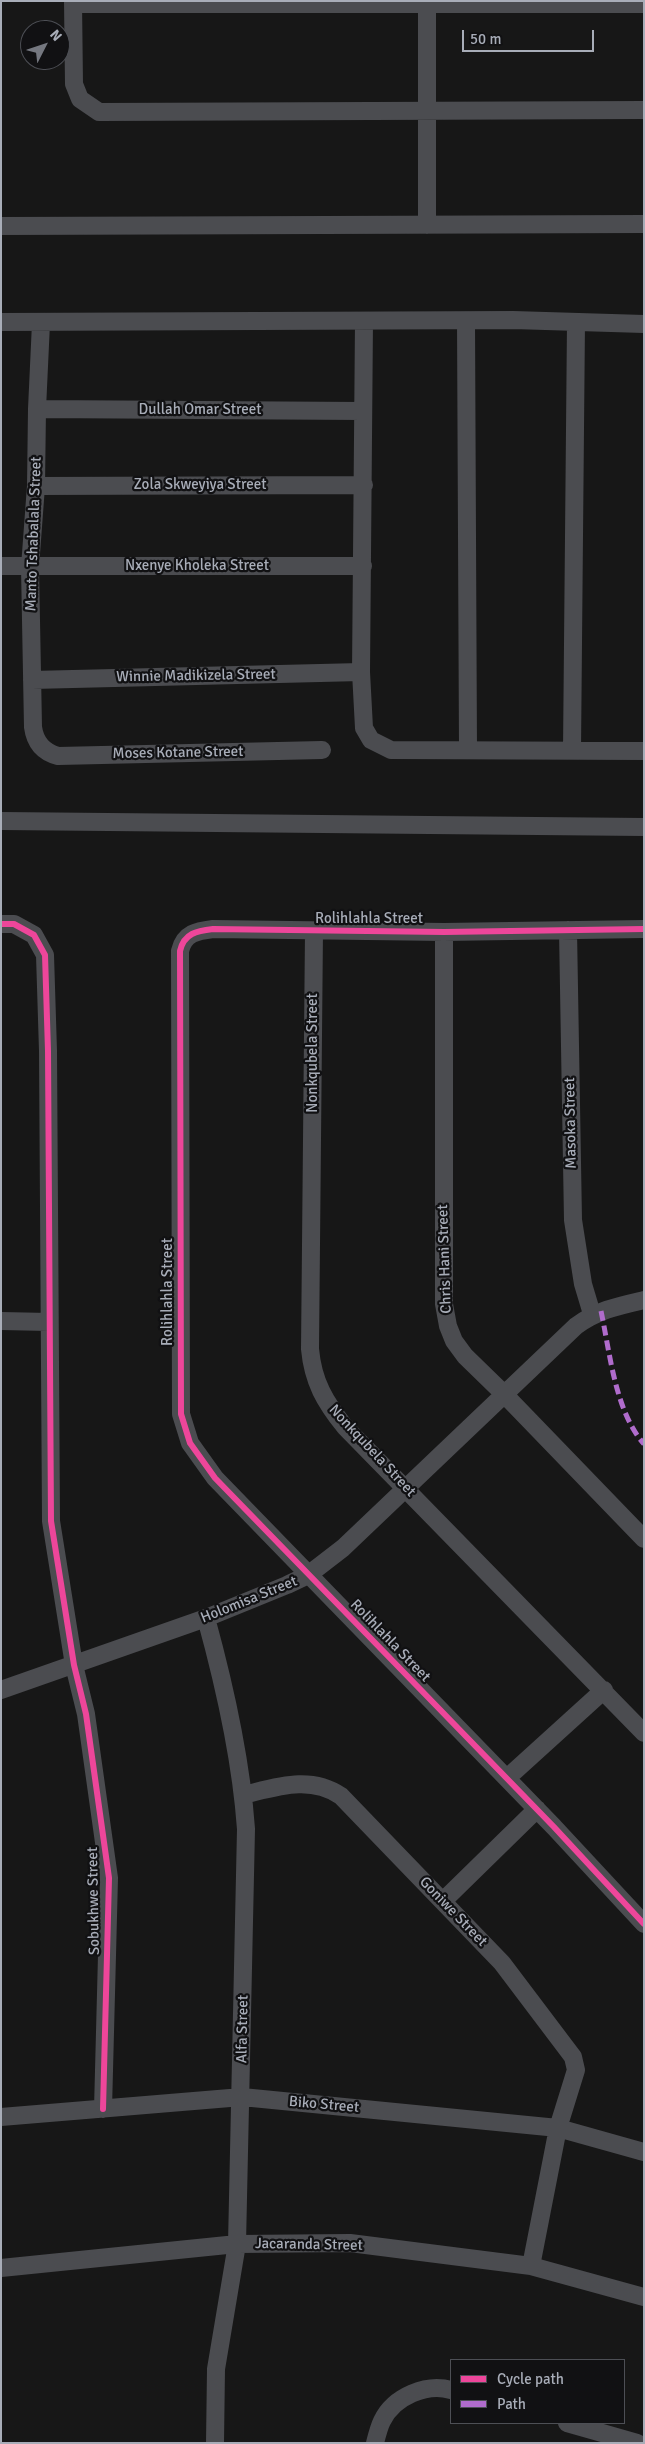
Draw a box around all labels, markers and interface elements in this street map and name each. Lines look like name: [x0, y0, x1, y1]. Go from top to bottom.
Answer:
north arrow: [20, 20, 70, 70]
scale bar: [465, 20, 598, 52]
text: N: [46, 26, 66, 45]
text: 50 m: [470, 30, 501, 48]
street label: Dullah Omar Street: [138, 401, 262, 419]
street label: Manto Tshabalala Street: [22, 456, 46, 612]
street label: Zola Skweyiya Street: [134, 476, 266, 494]
street label: Nxenye Kholeka Street: [125, 557, 269, 575]
street label: Winnie Madikizela Street: [116, 666, 276, 686]
street label: Moses Kotane Street: [112, 743, 244, 763]
street label: Rolihlahla Street: [315, 910, 423, 928]
street label: Nonkqubela Street: [304, 993, 322, 1113]
street label: Masoka Street: [561, 1077, 581, 1169]
street label: Chris Hani Street: [434, 1204, 456, 1314]
street label: Rolihlahla Street: [159, 1238, 177, 1346]
street label: Nonkqubela Street: [325, 1401, 419, 1501]
street label: Holomisa Street: [198, 1572, 300, 1628]
street label: Rolihlahla Street: [346, 1596, 434, 1686]
street label: Sobukhwe Street: [84, 1847, 104, 1955]
street label: Goniwe Street: [415, 1873, 491, 1951]
street label: Alfa Street: [233, 1995, 253, 2063]
street label: Biko Street: [288, 2093, 360, 2117]
street label: Jacaranda Street: [255, 2235, 363, 2255]
legend: [450, 2359, 625, 2424]
text: Cycle path: [497, 2370, 564, 2388]
text: Path: [497, 2395, 526, 2413]

